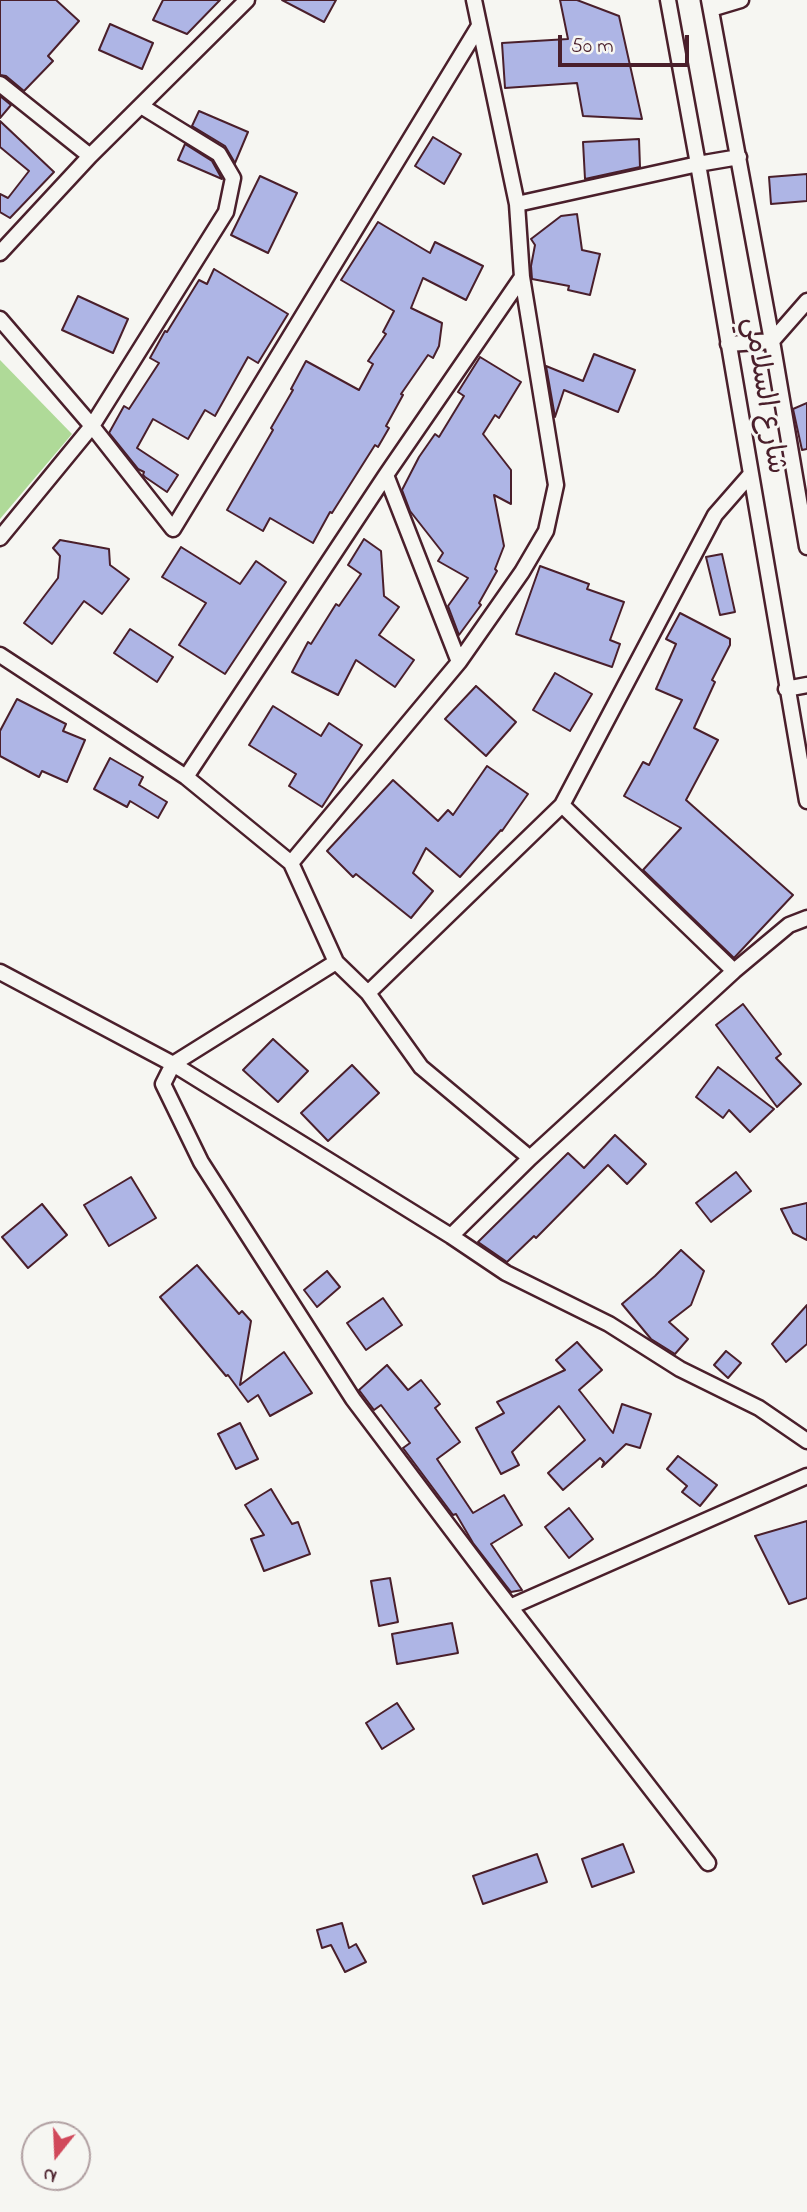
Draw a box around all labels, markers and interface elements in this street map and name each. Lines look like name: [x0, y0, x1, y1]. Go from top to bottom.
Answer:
scale bar: [562, 21, 693, 65]
text: 50 m: [571, 32, 614, 62]
street label: شارع السلامي: [733, 315, 791, 477]
north arrow: [21, 2121, 91, 2191]
text: N: [40, 2160, 60, 2189]

